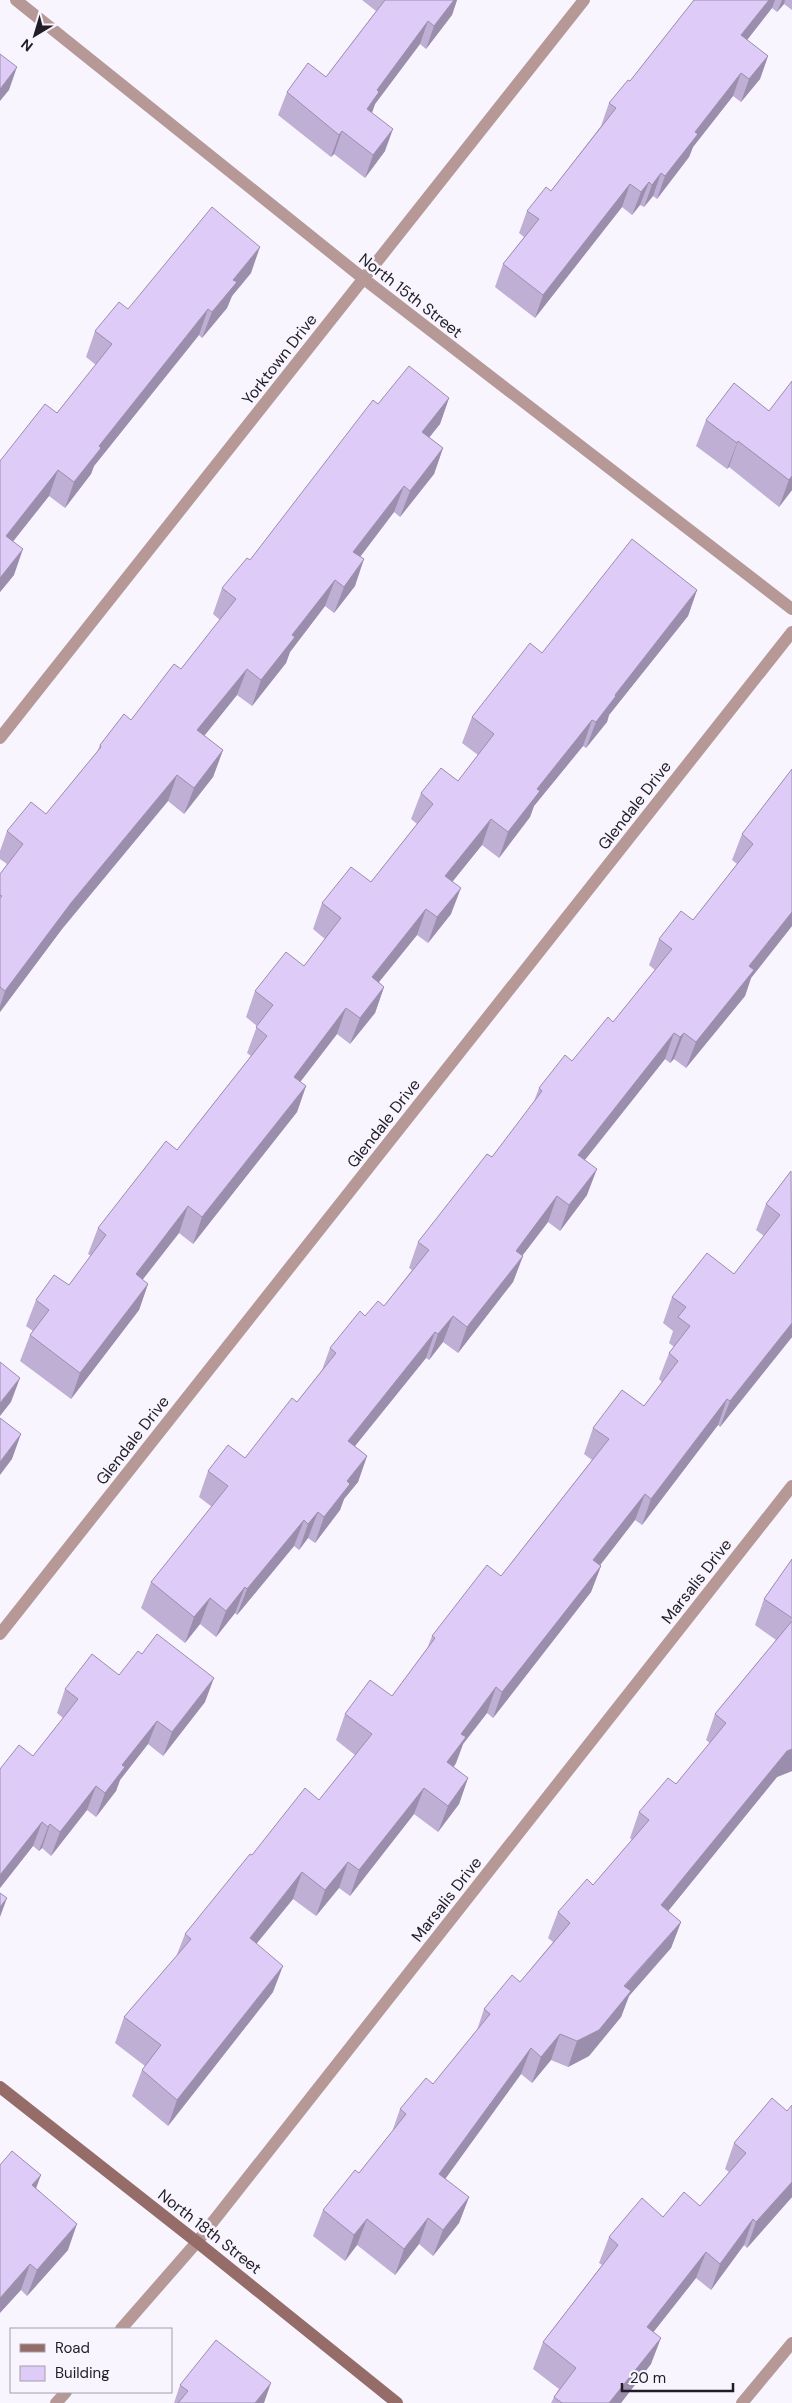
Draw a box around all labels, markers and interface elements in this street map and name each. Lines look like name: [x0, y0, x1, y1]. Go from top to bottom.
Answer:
north arrow: [10, 10, 60, 60]
text: N: [17, 35, 37, 55]
street label: North 15th Street: [355, 248, 467, 342]
street label: Yorktown Drive: [237, 309, 322, 409]
street label: Glendale Drive: [593, 756, 676, 854]
street label: Glendale Drive: [342, 1074, 425, 1172]
street label: Glendale Drive: [91, 1391, 174, 1489]
street label: Marsalis Drive: [657, 1534, 736, 1628]
street label: Marsalis Drive: [407, 1852, 486, 1946]
street label: North 18th Street: [154, 2184, 266, 2278]
legend: [10, 2328, 172, 2393]
text: Road: [55, 2338, 90, 2358]
scale bar: [622, 2360, 733, 2392]
text: Building: [55, 2363, 110, 2383]
text: 20 m: [630, 2368, 666, 2388]

